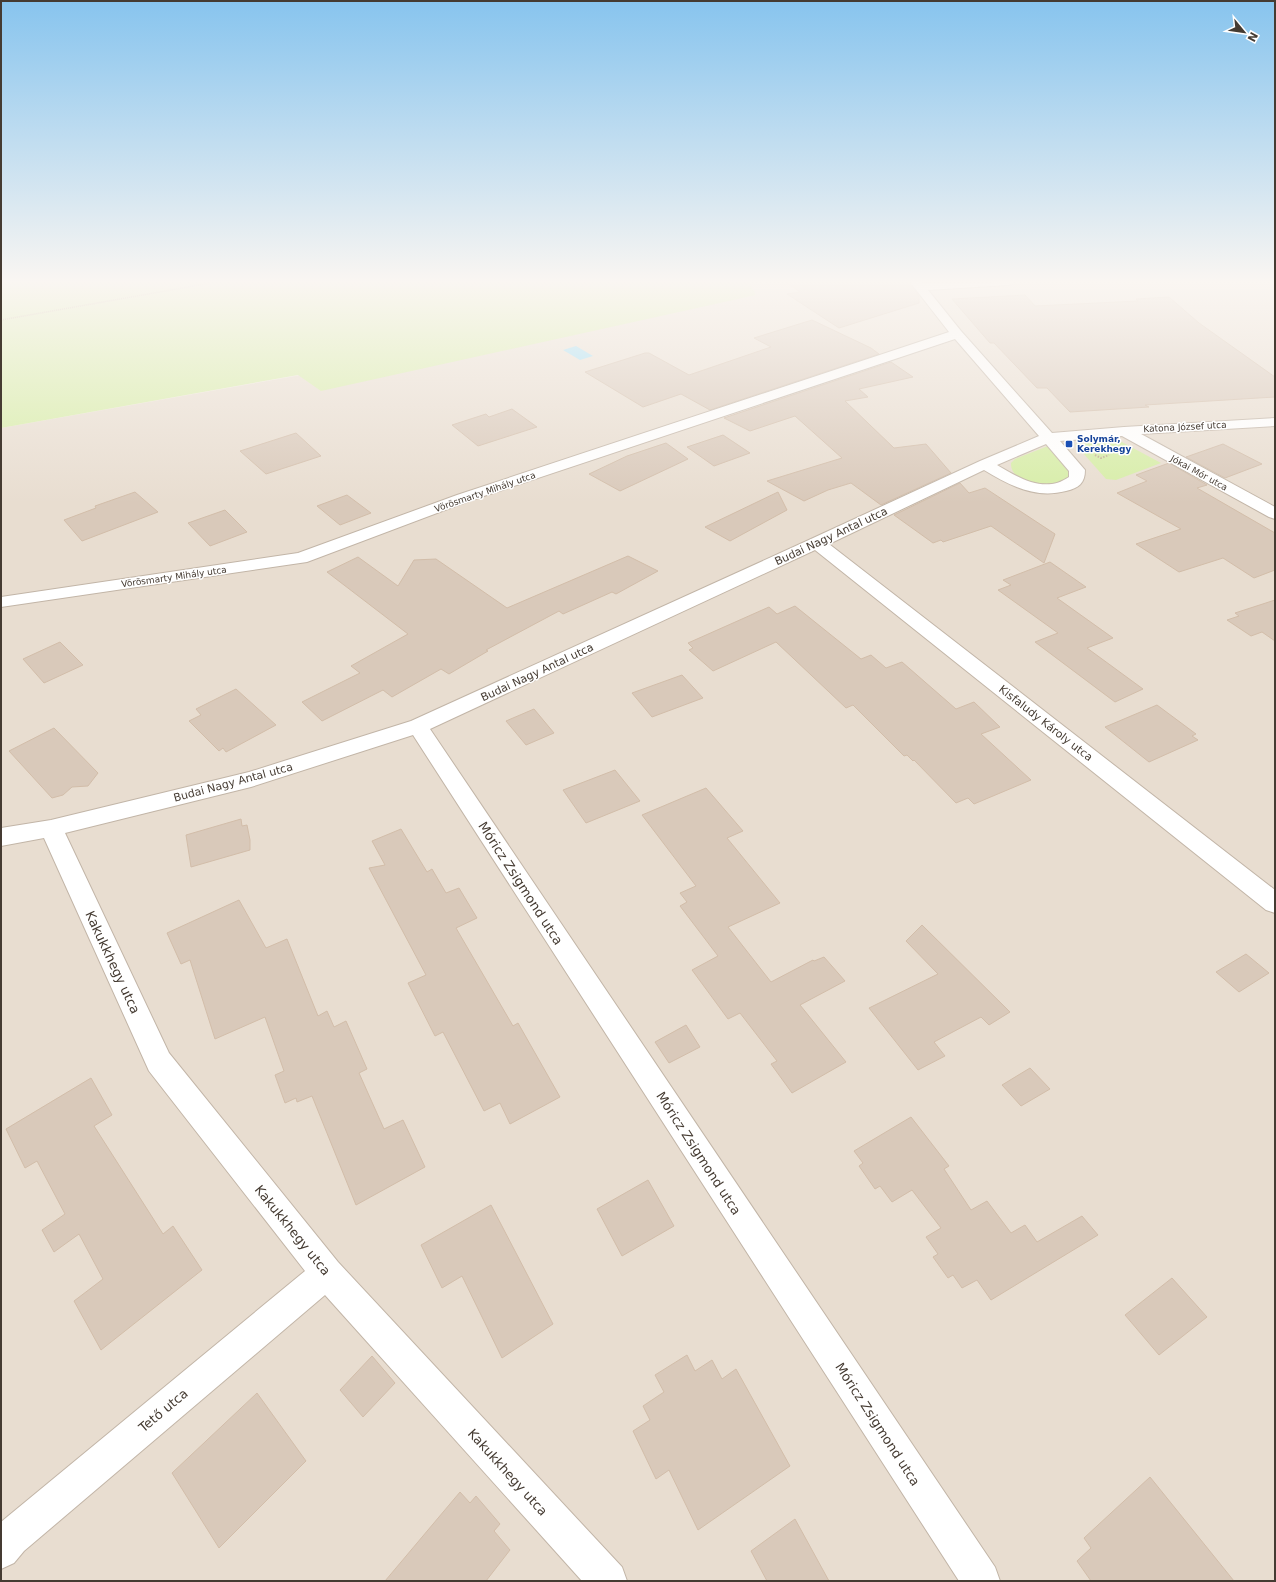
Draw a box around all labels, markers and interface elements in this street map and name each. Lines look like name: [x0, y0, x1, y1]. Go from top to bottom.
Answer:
north arrow: [1224, 12, 1264, 52]
text: N: [1244, 29, 1260, 44]
street label: Katona József utca: [1143, 420, 1227, 434]
place label: Solymár, Kerekhegy: [1077, 434, 1131, 454]
marker: Solymár, Kerekhegy: [1064, 439, 1074, 449]
street label: Jókai Mór utca: [1168, 453, 1229, 493]
street label: Vörösmarty Mihály utca: [433, 470, 537, 514]
street label: Budai Nagy Antal utca: [773, 505, 890, 568]
street label: Vörösmarty Mihály utca: [121, 565, 227, 589]
street label: Budai Nagy Antal utca: [479, 641, 596, 704]
street label: Kisfaludy Károly utca: [996, 683, 1095, 764]
street label: Budai Nagy Antal utca: [172, 760, 294, 805]
street label: Móricz Zsigmond utca: [475, 819, 566, 948]
street label: Kakukkhegy utca: [82, 909, 143, 1016]
street label: Móricz Zsigmond utca: [653, 1089, 744, 1218]
street label: Kakukkhegy utca: [252, 1182, 334, 1278]
street label: Móricz Zsigmond utca: [832, 1360, 923, 1489]
street label: Tető utca: [135, 1386, 191, 1436]
street label: Kakukkhegy utca: [465, 1426, 550, 1519]

